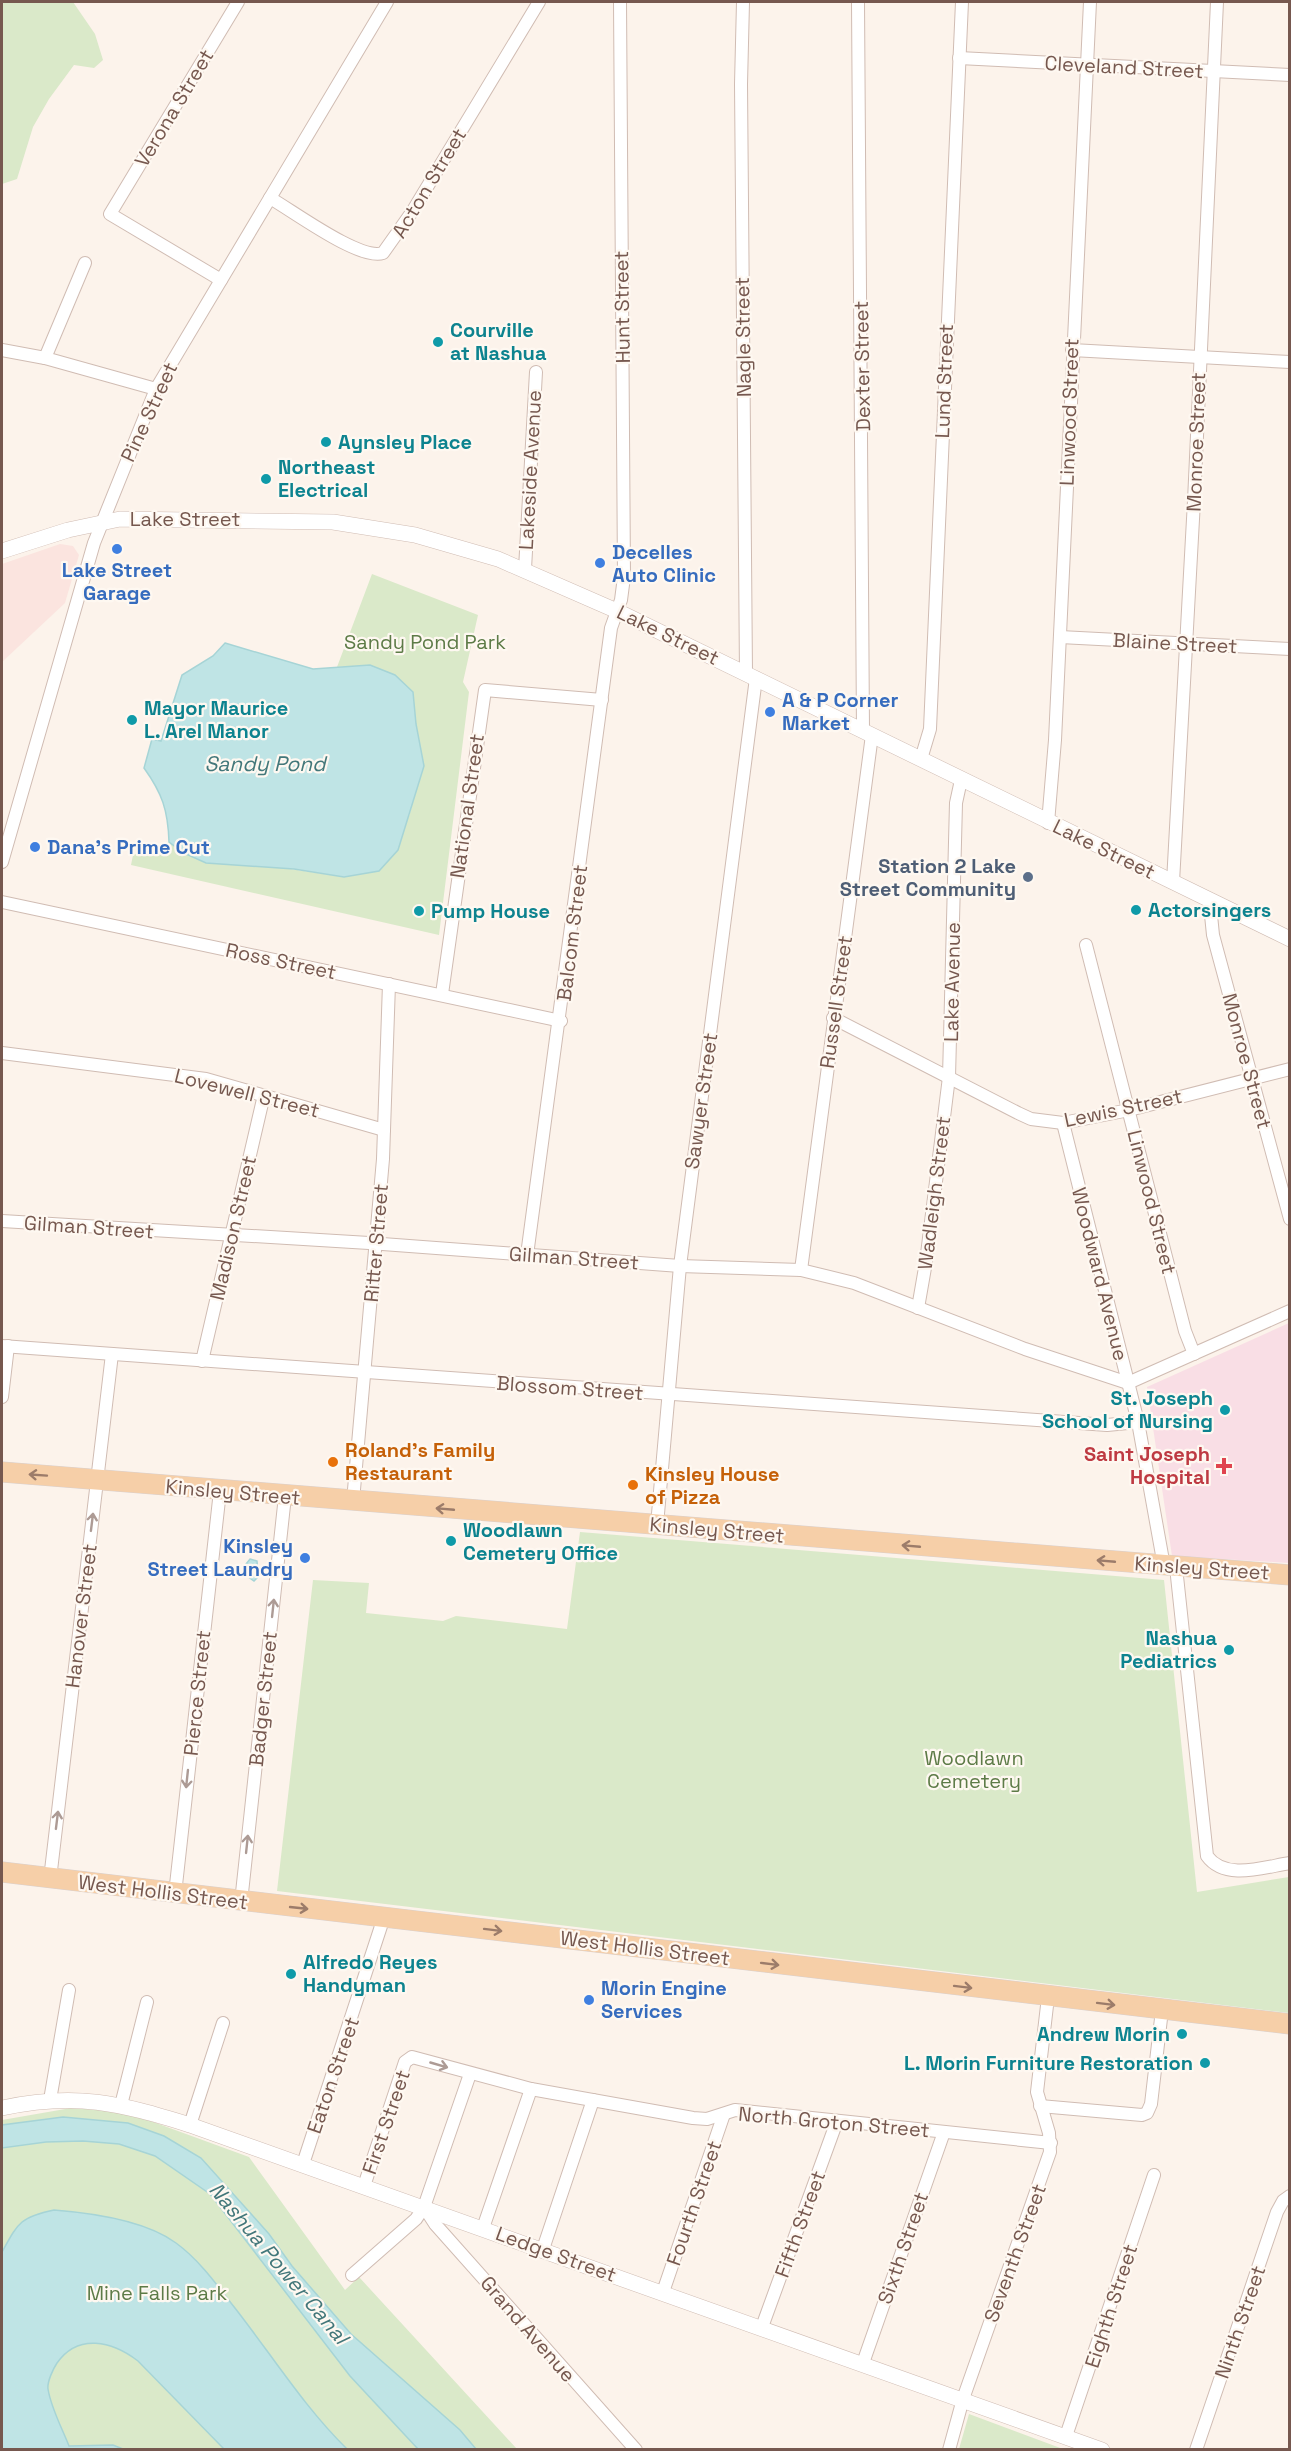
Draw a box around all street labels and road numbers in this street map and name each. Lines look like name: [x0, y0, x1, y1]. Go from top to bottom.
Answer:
street label: Verona Street: [129, 44, 219, 172]
street label: Cleveland Street: [1044, 50, 1204, 84]
street label: Acton Street: [386, 123, 472, 243]
street label: Hunt Street: [608, 250, 636, 364]
street label: Nagle Street: [729, 277, 757, 397]
street label: Dexter Street: [848, 300, 876, 432]
street label: Lund Street: [929, 323, 959, 439]
street label: Linwood Street: [1053, 338, 1085, 486]
street label: Pine Street: [115, 358, 183, 466]
street label: Monroe Street: [1181, 372, 1211, 512]
street label: Lakeside Avenue: [513, 389, 547, 551]
street label: Lake Street: [130, 506, 240, 532]
street label: Lake Street: [613, 599, 723, 671]
street label: Blaine Street: [1112, 627, 1238, 659]
street label: National Street: [444, 732, 490, 880]
street label: Lake Street: [1049, 813, 1159, 885]
street label: Balcom Street: [551, 863, 593, 1003]
street label: Lake Avenue: [938, 922, 966, 1042]
street label: Russell Street: [814, 934, 858, 1070]
street label: Ross Street: [223, 937, 339, 985]
street label: Monroe Street: [1216, 990, 1278, 1132]
street label: Sawyer Street: [679, 1031, 723, 1171]
street label: Lovewell Street: [172, 1062, 322, 1124]
street label: Lewis Street: [1062, 1083, 1184, 1133]
street label: Wadleigh Street: [912, 1115, 956, 1271]
street label: Linwood Street: [1122, 1127, 1182, 1277]
street label: Madison Street: [204, 1153, 262, 1303]
street label: Ritter Street: [358, 1183, 394, 1303]
street label: Woodward Avenue: [1066, 1185, 1134, 1363]
street label: Gilman Street: [23, 1209, 155, 1245]
street label: Gilman Street: [508, 1240, 640, 1276]
street label: Blossom Street: [496, 1370, 644, 1406]
street label: Kinsley Street: [165, 1473, 301, 1511]
street label: Kinsley Street: [649, 1511, 785, 1549]
street label: Hanover Street: [59, 1543, 103, 1689]
street label: Kinsley Street: [1134, 1550, 1270, 1586]
street label: Pierce Street: [177, 1629, 217, 1757]
street label: Badger Street: [243, 1630, 283, 1768]
street label: West Hollis Street: [77, 1869, 249, 1915]
street label: West Hollis Street: [559, 1925, 731, 1971]
street label: Eaton Street: [301, 2013, 365, 2137]
street label: First Street: [356, 2066, 416, 2178]
street label: North Groton Street: [737, 2101, 931, 2143]
street label: Fourth Street: [660, 2137, 728, 2269]
street label: Fifth Street: [769, 2167, 831, 2281]
street label: Seventh Street: [978, 2180, 1052, 2326]
street label: Sixth Street: [872, 2189, 934, 2307]
street label: Ledge Street: [492, 2220, 620, 2288]
street label: Eighth Street: [1079, 2241, 1143, 2371]
street label: Ninth Street: [1209, 2262, 1271, 2382]
street label: Grand Avenue: [475, 2270, 581, 2388]

